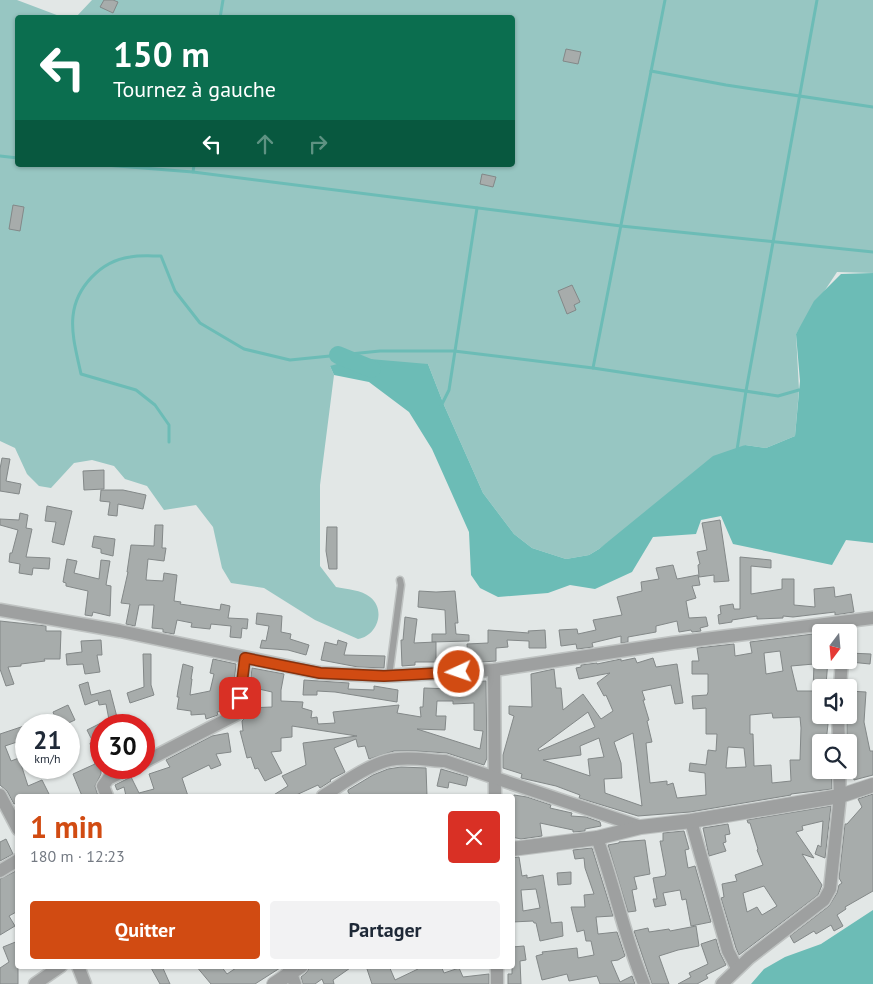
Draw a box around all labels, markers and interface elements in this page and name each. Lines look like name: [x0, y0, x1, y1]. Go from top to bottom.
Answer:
text: 150 m: [113, 31, 210, 77]
icon: left: [30, 35, 95, 100]
text: Tournez à gauche: [113, 75, 276, 103]
icon: left: [198, 130, 226, 158]
icon: ahead: [251, 130, 279, 158]
icon: right: [304, 130, 332, 158]
north arrow: [812, 624, 858, 669]
map controls: [812, 624, 857, 779]
position arrow: [432, 645, 484, 697]
pin: [219, 677, 261, 719]
button: sound: [812, 679, 857, 724]
icon: arrive: [226, 684, 254, 712]
speed limit sign: 30: [90, 714, 155, 779]
text: 21: [33, 724, 62, 756]
button: search: [812, 734, 857, 779]
text: km/h: [34, 751, 61, 766]
text: 1 min: [30, 807, 103, 846]
button: close: [448, 811, 500, 863]
text: 180 m · 12:23: [30, 846, 125, 866]
button: Quitter: [30, 901, 260, 959]
button: Partager: [270, 901, 500, 959]

